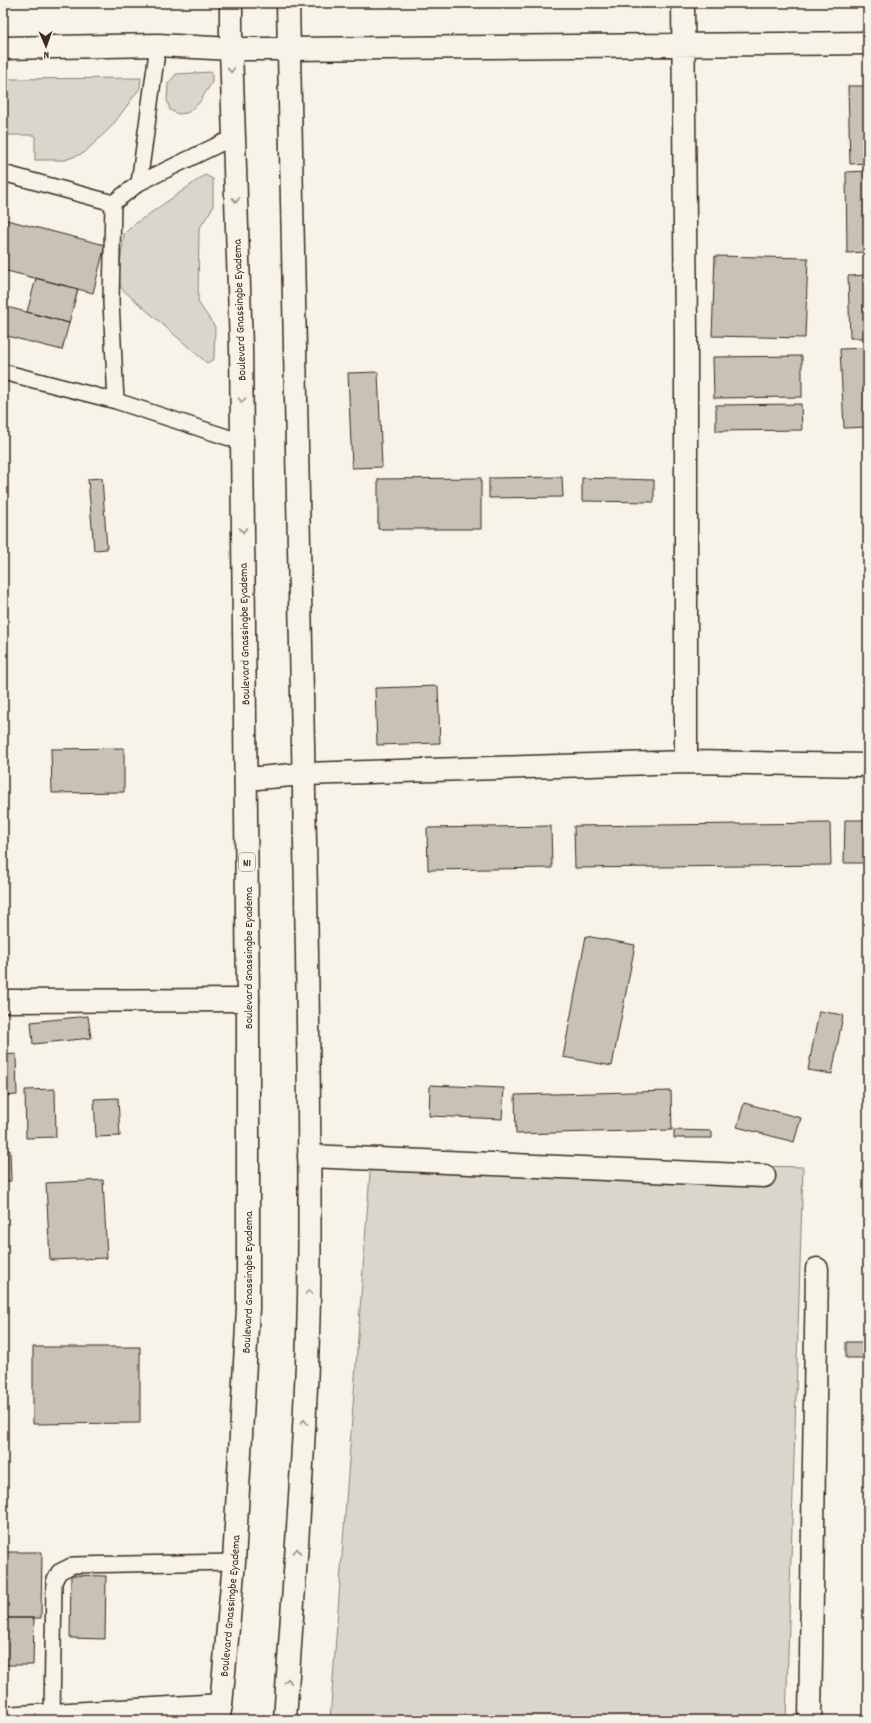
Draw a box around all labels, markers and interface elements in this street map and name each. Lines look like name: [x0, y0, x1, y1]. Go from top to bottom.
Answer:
north arrow: [26, 26, 66, 66]
text: N: [43, 46, 49, 62]
one-way arrow: [227, 67, 236, 73]
one-way arrow: [232, 197, 240, 203]
street label: Boulevard Gnassingbe Eyadema: [230, 238, 251, 381]
one-way arrow: [238, 397, 246, 403]
one-way arrow: [239, 527, 247, 533]
street label: Boulevard Gnassingbe Eyadema: [236, 562, 255, 705]
road number: N1: [239, 853, 255, 871]
street label: Boulevard Gnassingbe Eyadema: [241, 887, 258, 1029]
street label: Boulevard Gnassingbe Eyadema: [239, 1211, 258, 1354]
one-way arrow: [305, 1289, 313, 1295]
one-way arrow: [299, 1419, 308, 1425]
street label: Boulevard Gnassingbe Eyadema: [217, 1534, 246, 1677]
one-way arrow: [292, 1548, 301, 1554]
one-way arrow: [283, 1678, 292, 1684]

